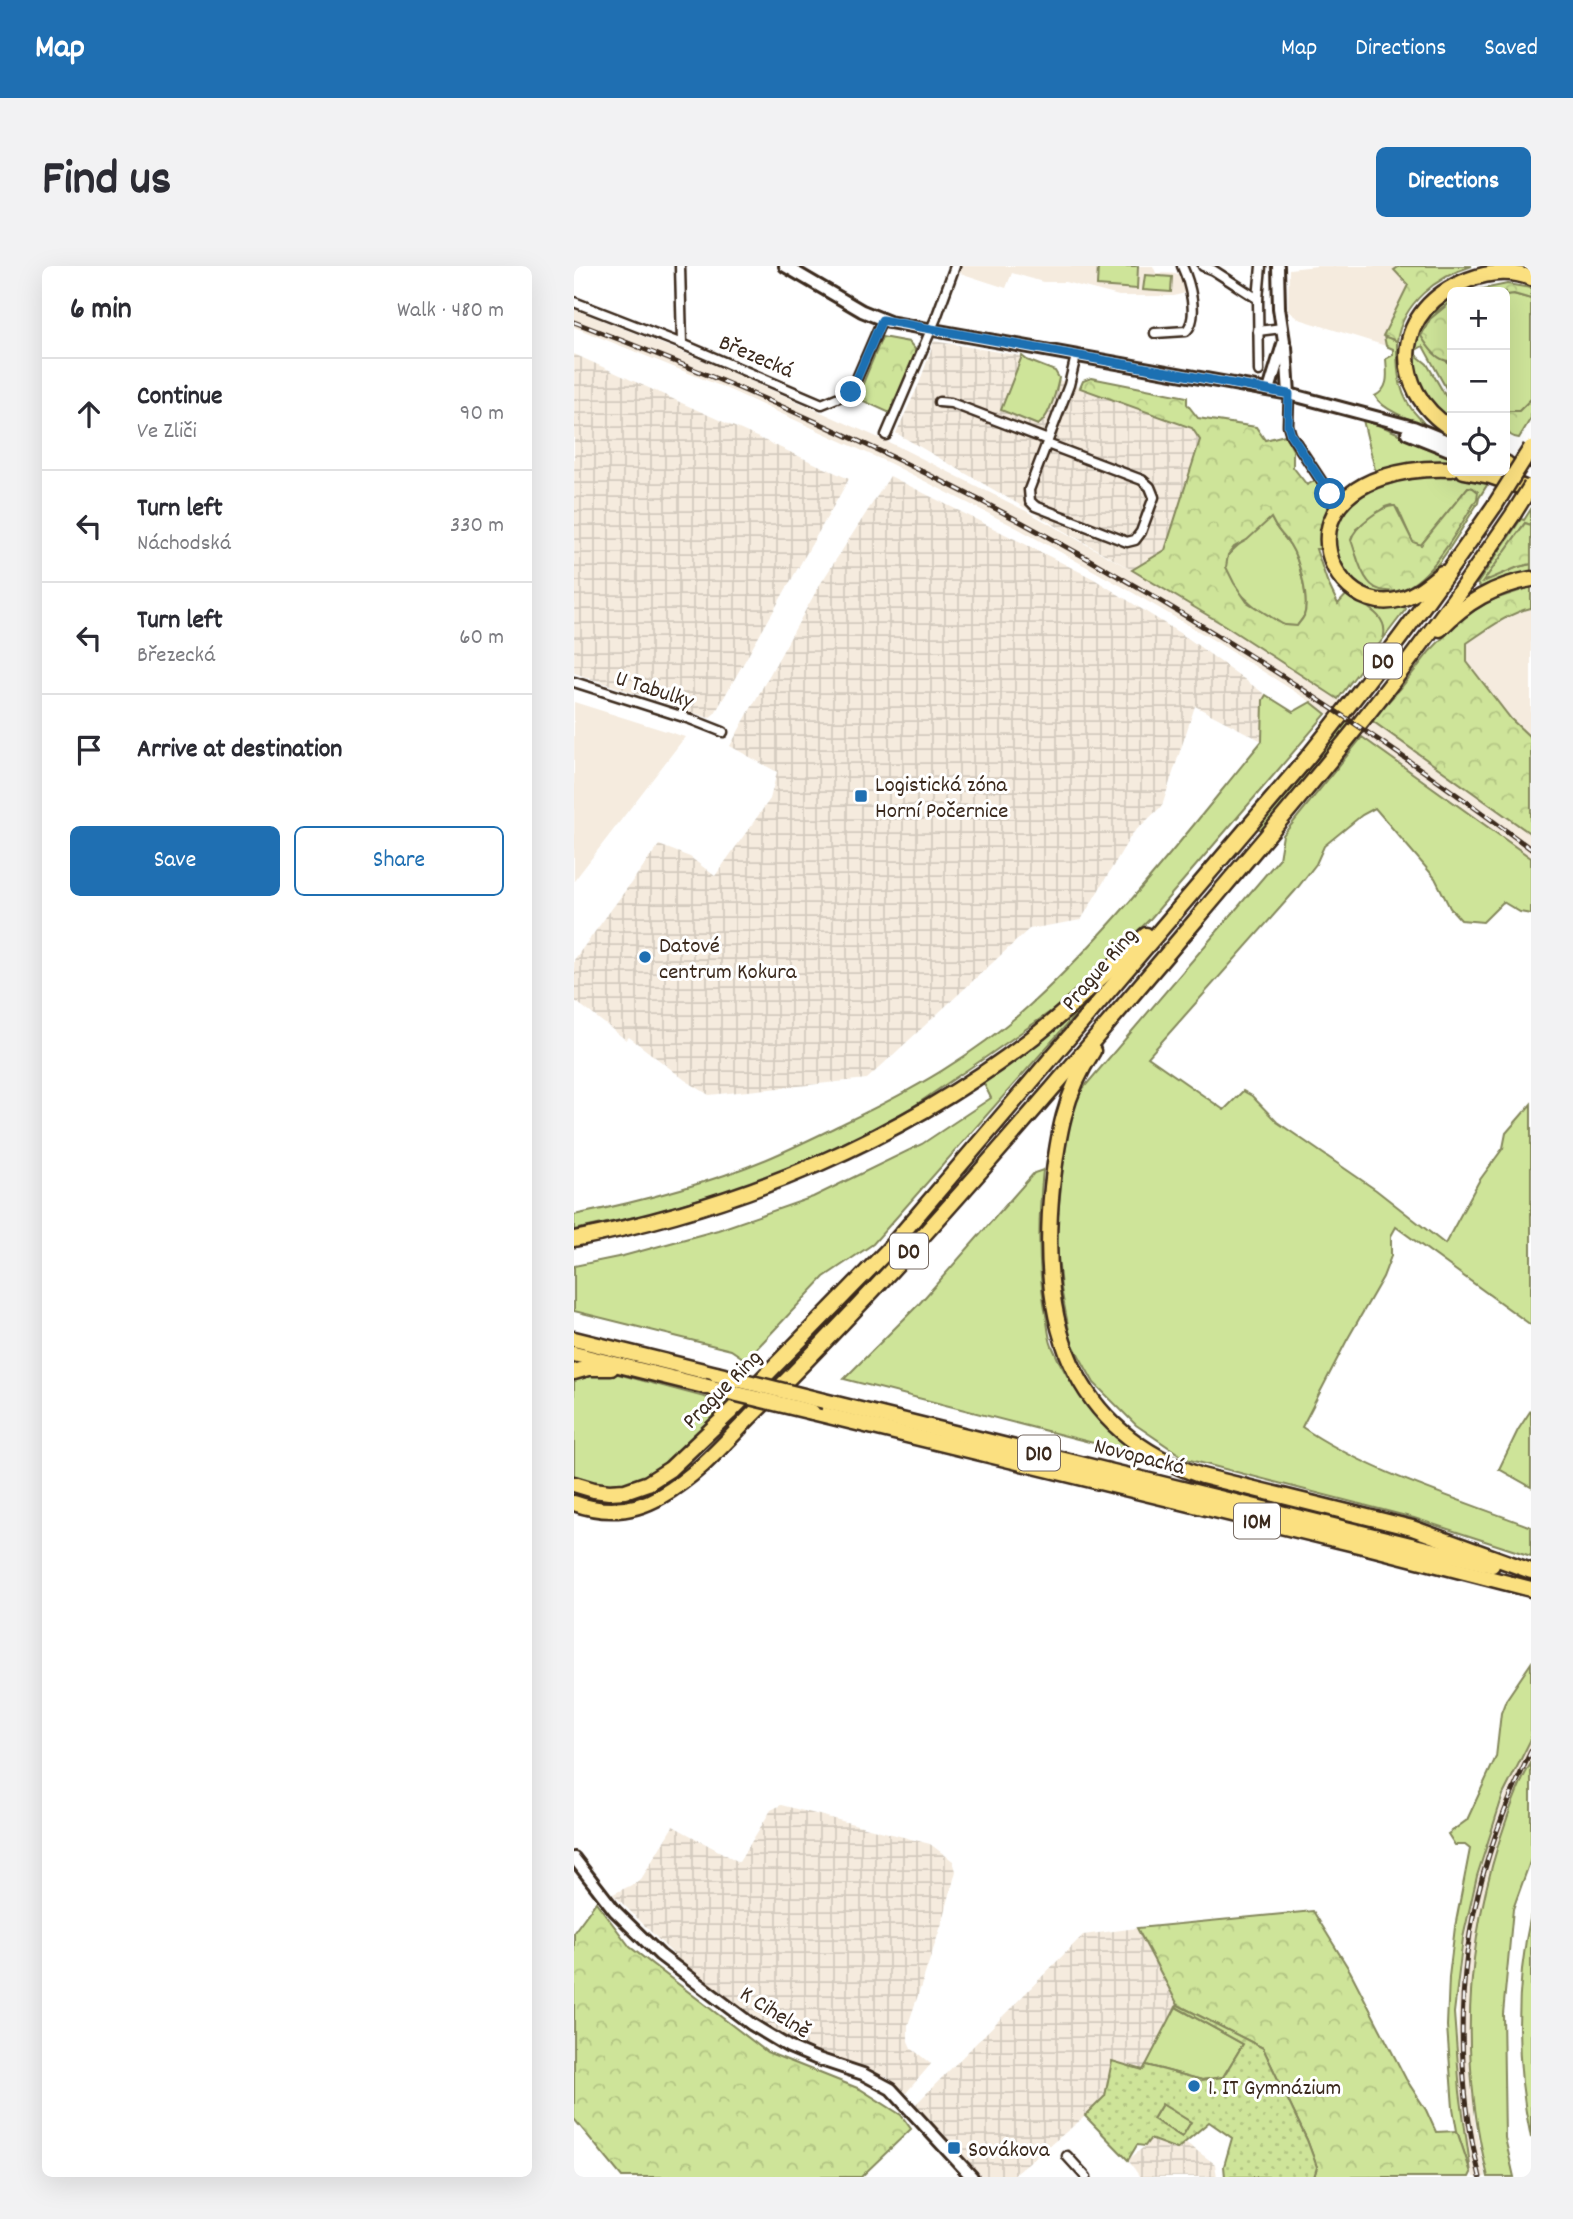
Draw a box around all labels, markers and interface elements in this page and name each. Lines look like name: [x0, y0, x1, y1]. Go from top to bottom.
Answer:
text: Map: [35, 26, 85, 73]
text: Map: [1281, 32, 1317, 66]
text: Directions: [1355, 32, 1446, 66]
text: Saved: [1484, 32, 1538, 66]
text: Find us: [42, 147, 171, 217]
button: Directions: [1376, 147, 1531, 217]
map controls: [1447, 287, 1510, 476]
button: +: [1447, 287, 1510, 350]
text: 6 min: [70, 290, 132, 333]
text: Walk · 480 m: [397, 295, 504, 328]
street label: Březecká: [713, 328, 799, 389]
button: −: [1447, 350, 1510, 413]
route end: [835, 376, 866, 407]
text: Continue: [137, 379, 222, 416]
icon: ahead: [70, 395, 108, 433]
text: 90 m: [460, 398, 504, 431]
button: locate: [1447, 413, 1510, 476]
text: Ve Zliči: [137, 416, 197, 449]
route start: [1314, 478, 1345, 509]
text: Turn left: [137, 491, 223, 528]
icon: left: [70, 507, 108, 545]
text: 330 m: [450, 510, 504, 543]
text: Náchodská: [137, 528, 231, 561]
text: Turn left: [137, 603, 223, 640]
icon: left: [70, 619, 108, 657]
text: 60 m: [459, 622, 504, 655]
text: Březecká: [137, 640, 216, 673]
road number: D0: [1364, 644, 1402, 678]
street label: U Tabulky: [611, 663, 698, 720]
icon: arrive: [70, 731, 108, 769]
text: Arrive at destination: [137, 732, 342, 769]
place label: Logistická zóna Horní Počernice: [875, 770, 1008, 829]
marker: Logistická zóna Horní Počernice: [853, 788, 869, 804]
button: Save: [70, 826, 280, 896]
button: Share: [294, 826, 504, 896]
street label: Prague Ring: [1055, 921, 1146, 1019]
place label: Datové centrum Kokura: [659, 931, 798, 990]
marker: Datové centrum Kokura: [637, 949, 653, 965]
road number: D0: [890, 1234, 928, 1268]
street label: Prague Ring: [676, 1343, 771, 1438]
street label: Novopacká: [1090, 1431, 1189, 1486]
road number: D10: [1018, 1436, 1060, 1470]
road number: 10M: [1234, 1504, 1280, 1538]
street label: K Cihelně: [732, 1979, 816, 2049]
place label: 1. IT Gymnázium: [1208, 2073, 1341, 2106]
marker: 1. IT Gymnázium: [1186, 2078, 1202, 2094]
place label: Sovákova: [968, 2135, 1051, 2168]
marker: Sovákova: [946, 2140, 962, 2156]

